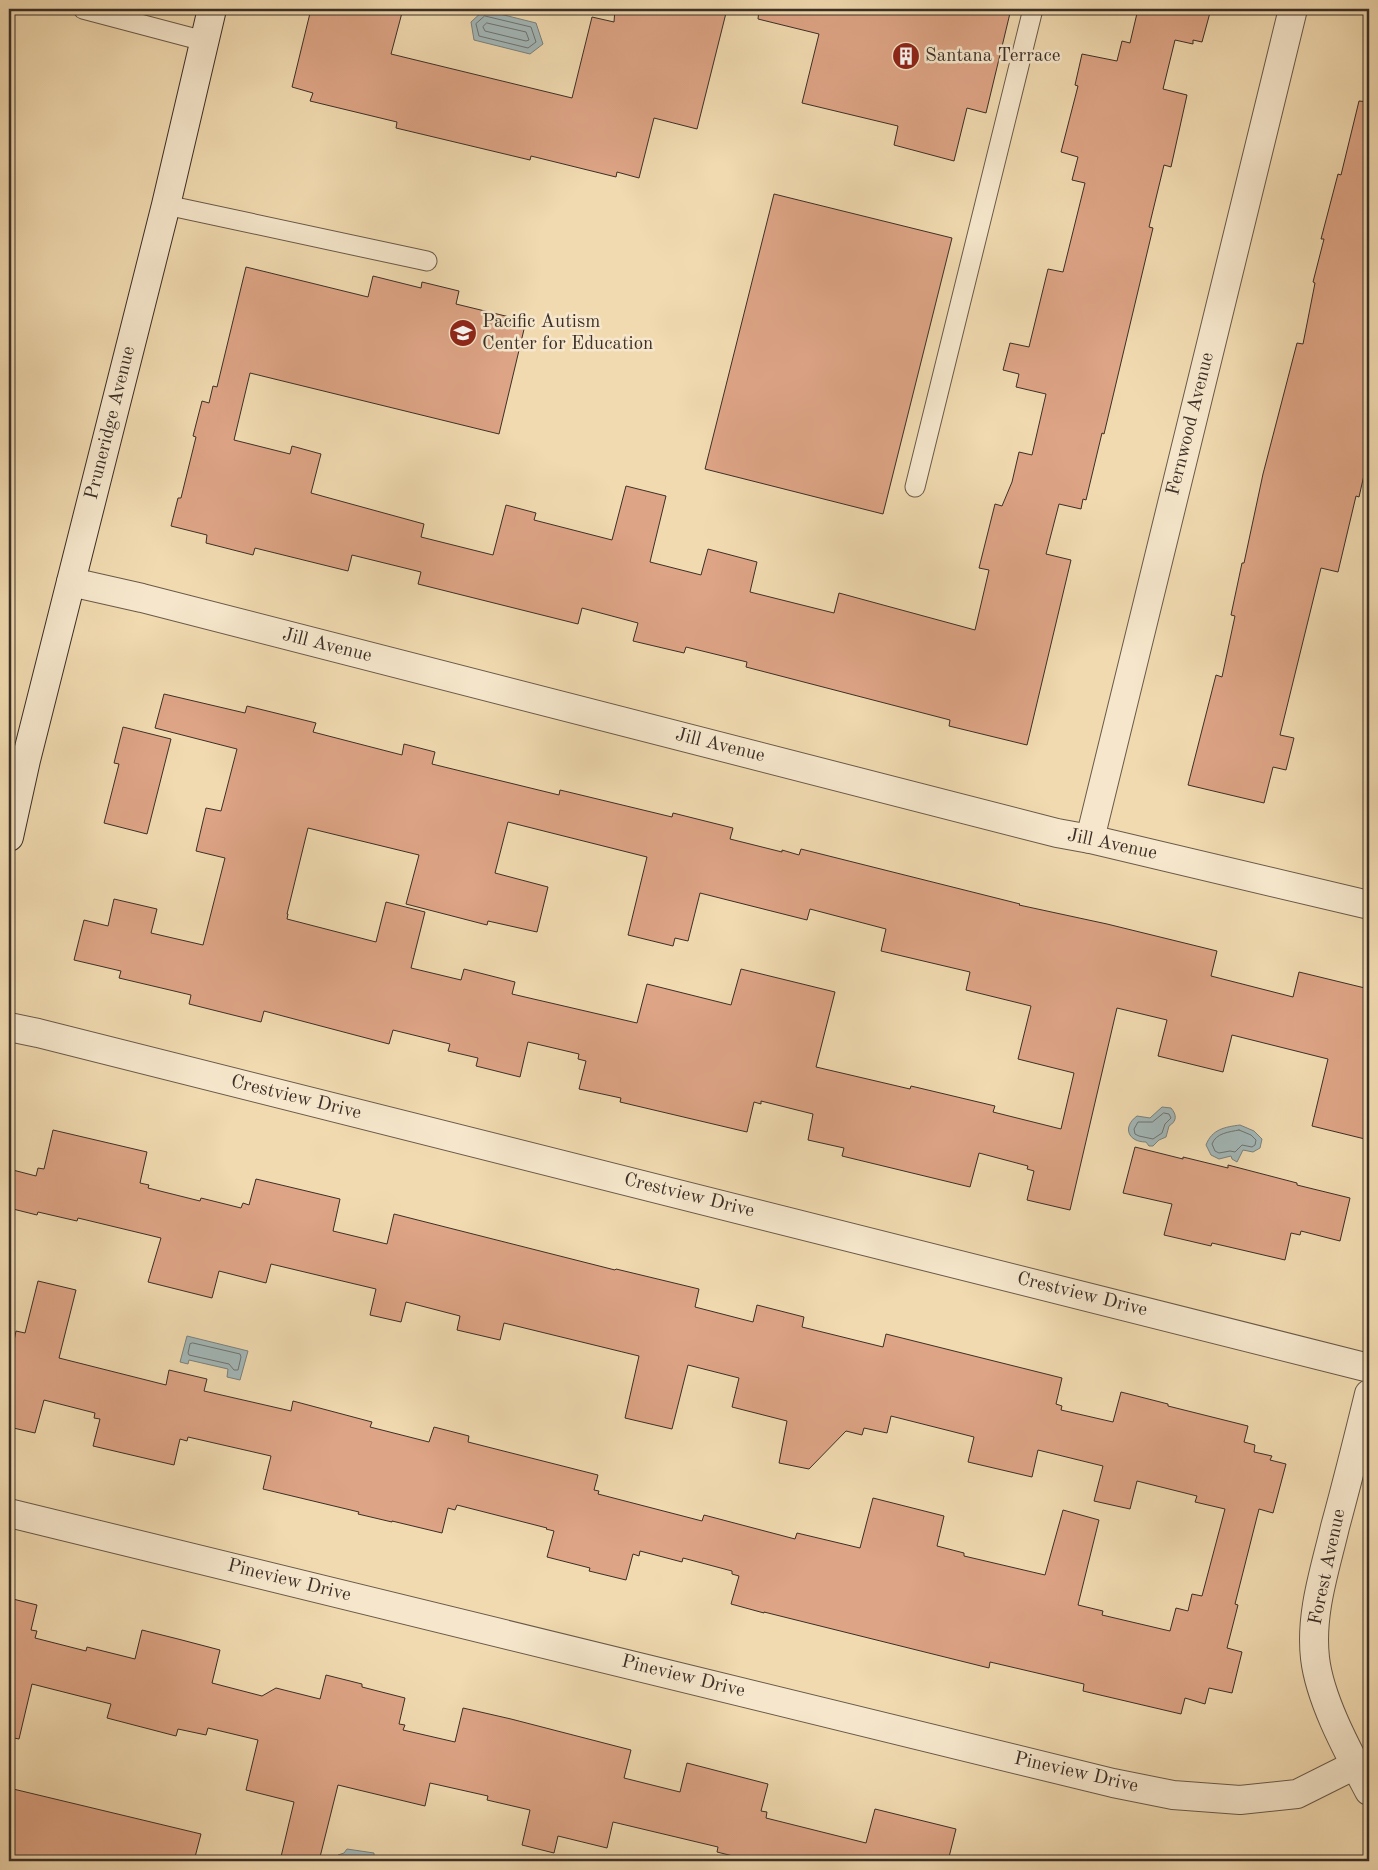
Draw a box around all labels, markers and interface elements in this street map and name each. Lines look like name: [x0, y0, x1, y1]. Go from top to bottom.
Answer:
building icon: Santana Terrace: [891, 41, 921, 71]
place label: Santana Terrace: [925, 47, 1060, 66]
place label: Pacific Autism Center for Education: [482, 313, 653, 354]
school or university icon: Pacific Autism Center for Education: [448, 318, 478, 348]
street label: Pruneridge Avenue: [83, 344, 139, 502]
street label: Fernwood Avenue: [1164, 351, 1218, 497]
street label: Jill Avenue: [280, 626, 374, 666]
street label: Jill Avenue: [673, 726, 767, 766]
street label: Jill Avenue: [1065, 826, 1159, 864]
street label: Crestview Drive: [229, 1073, 363, 1123]
street label: Crestview Drive: [622, 1171, 756, 1221]
street label: Crestview Drive: [1015, 1270, 1149, 1320]
street label: Forest Avenue: [1306, 1507, 1350, 1627]
street label: Pineview Drive: [225, 1556, 353, 1606]
street label: Pineview Drive: [619, 1652, 747, 1702]
street label: Pineview Drive: [1012, 1749, 1140, 1797]

